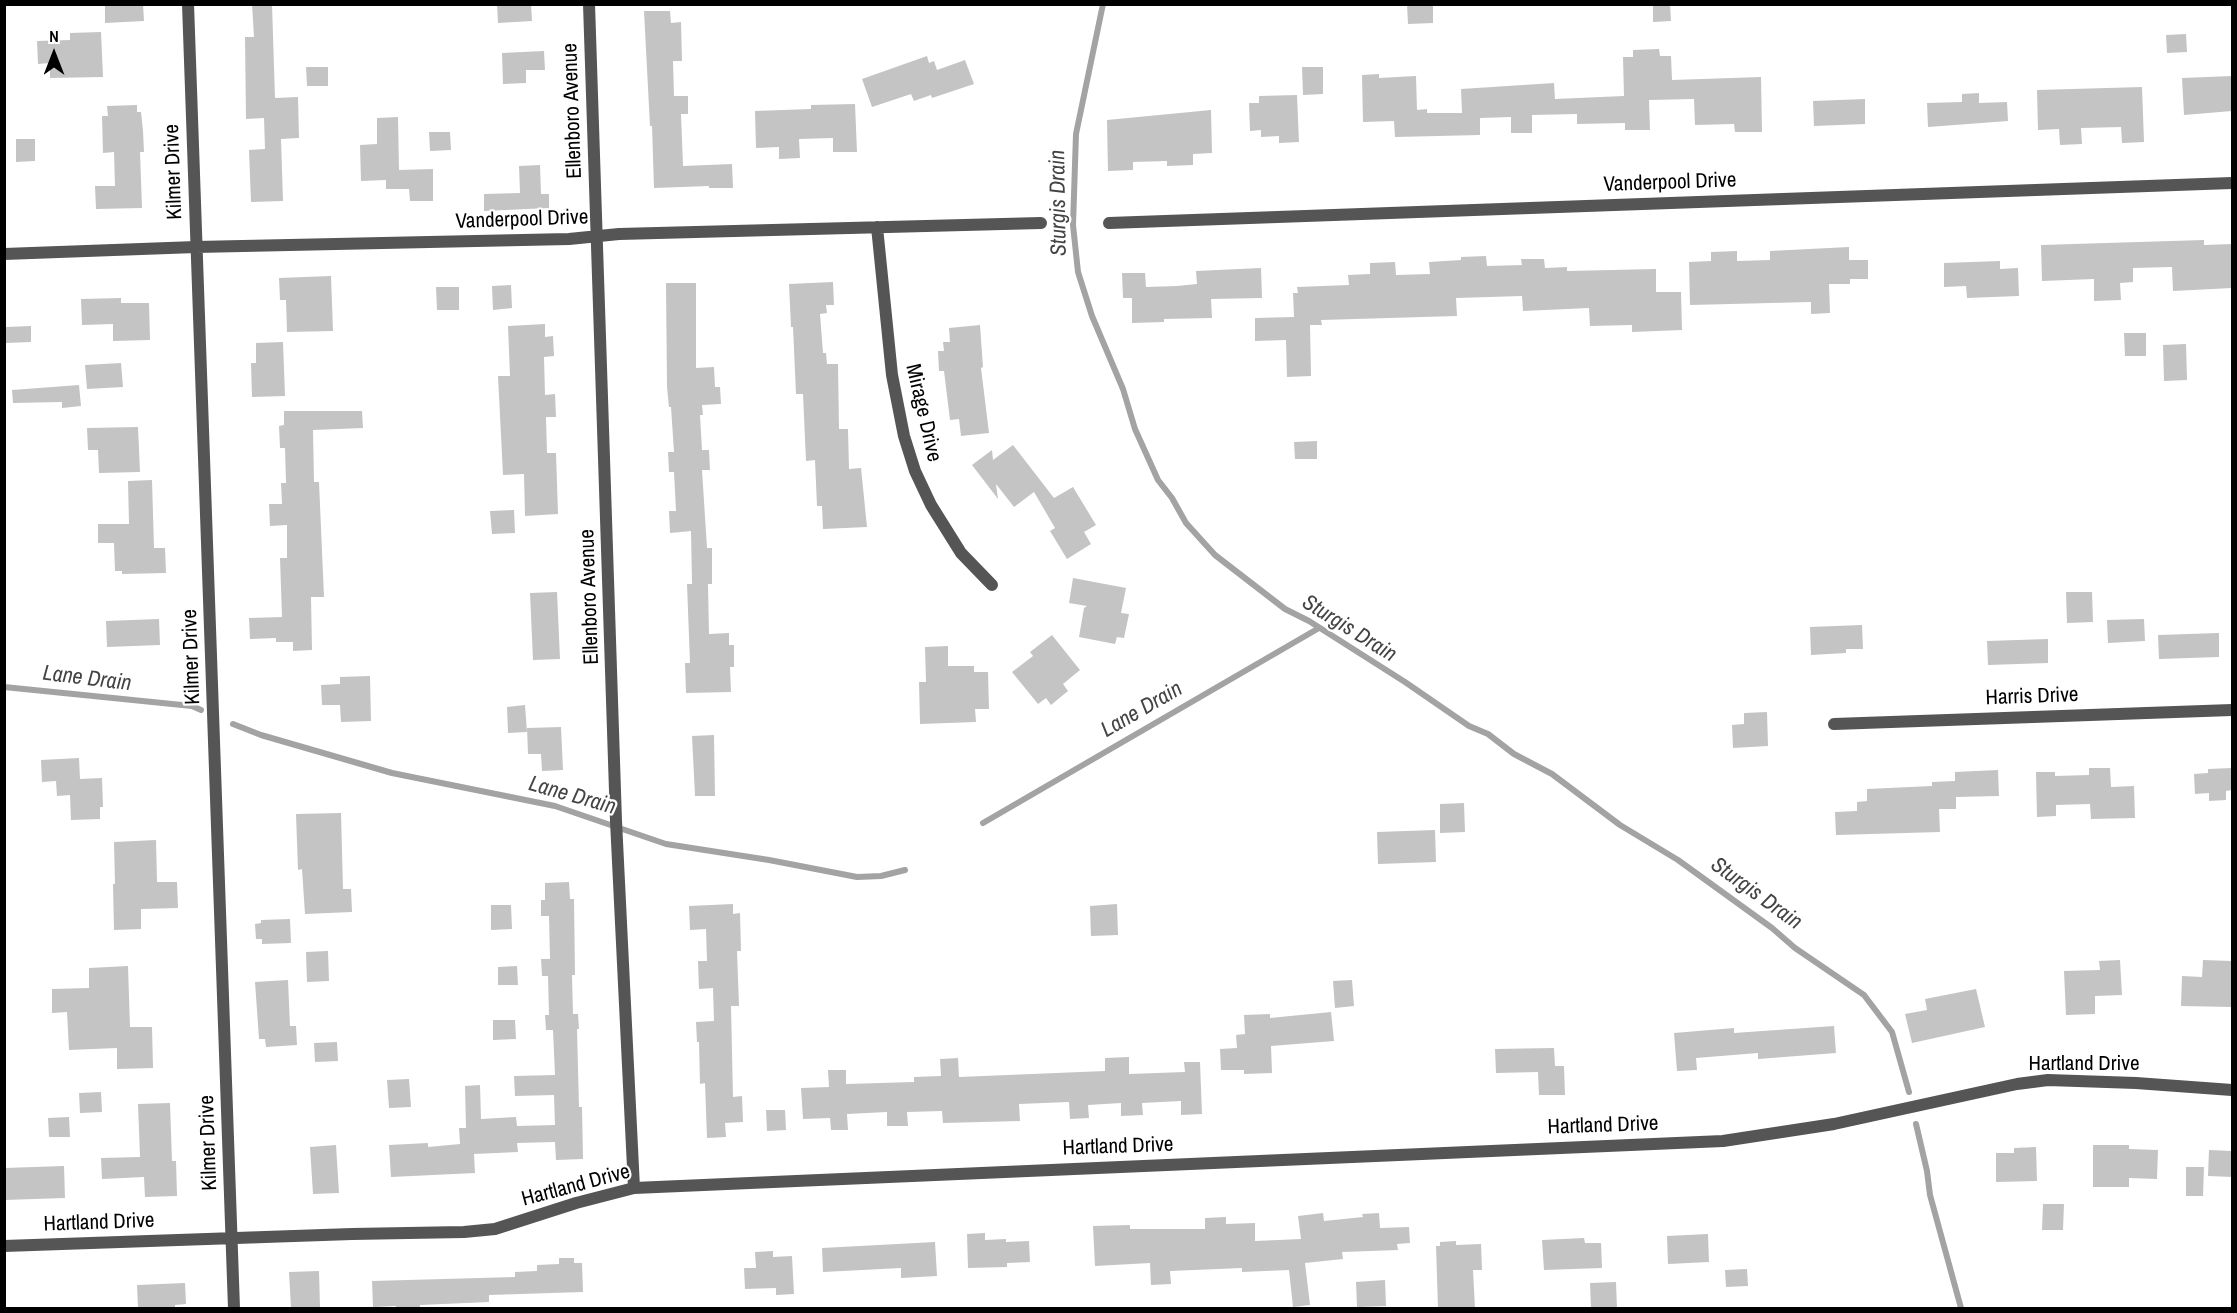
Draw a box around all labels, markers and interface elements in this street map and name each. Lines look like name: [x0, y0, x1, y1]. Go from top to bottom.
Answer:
north arrow: [24, 24, 84, 84]
text: N: [49, 25, 59, 47]
street label: Ellenboro Avenue: [558, 43, 588, 179]
street label: Kilmer Drive: [160, 124, 188, 220]
water label: Sturgis Drain: [1045, 150, 1073, 256]
street label: Vanderpool Drive: [1603, 168, 1737, 198]
street label: Vanderpool Drive: [455, 205, 589, 235]
street label: Mirage Drive: [900, 362, 946, 464]
street label: Ellenboro Avenue: [575, 529, 605, 665]
water label: Sturgis Drain: [1297, 590, 1401, 668]
street label: Kilmer Drive: [178, 609, 206, 705]
water label: Lane Drain: [41, 660, 133, 698]
water label: Lane Drain: [1097, 676, 1187, 744]
street label: Harris Drive: [1985, 683, 2079, 711]
water label: Lane Drain: [525, 771, 619, 821]
water label: Sturgis Drain: [1705, 852, 1807, 936]
street label: Hartland Drive: [2028, 1051, 2140, 1077]
street label: Kilmer Drive: [195, 1095, 223, 1191]
street label: Hartland Drive: [1547, 1111, 1659, 1141]
street label: Hartland Drive: [1062, 1132, 1174, 1162]
street label: Hartland Drive: [519, 1159, 633, 1213]
street label: Hartland Drive: [43, 1208, 155, 1238]

